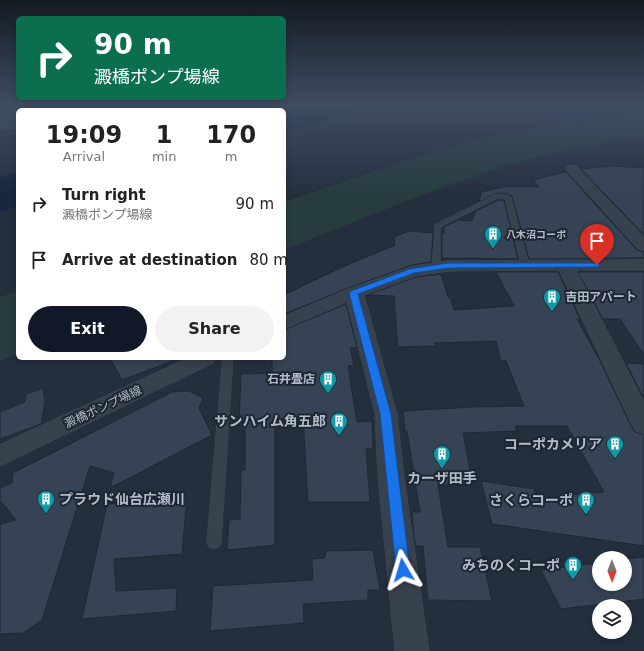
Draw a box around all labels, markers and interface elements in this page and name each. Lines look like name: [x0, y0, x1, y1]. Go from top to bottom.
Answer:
text: 90 m: [94, 28, 172, 61]
icon: right: [28, 32, 80, 84]
text: 澱橋ポンプ場線: [94, 66, 219, 87]
text: 19:09: [46, 121, 122, 149]
text: 1: [156, 121, 172, 149]
text: 170: [206, 121, 256, 149]
text: Arrival: [63, 149, 105, 164]
text: min: [152, 149, 176, 164]
text: m: [225, 149, 238, 164]
text: Turn right: [62, 186, 146, 204]
icon: right: [28, 193, 50, 215]
text: 90 m: [236, 195, 274, 213]
text: 澱橋ポンプ場線: [62, 207, 153, 222]
building icon: 八木沼コーポ: [483, 224, 503, 249]
pin: [580, 224, 614, 265]
place label: 八木沼コーポ: [506, 229, 566, 240]
icon: arrive: [586, 230, 608, 252]
icon: arrive: [28, 249, 50, 271]
text: Arrive at destination: [62, 251, 237, 269]
text: 80 m: [249, 251, 288, 269]
building icon: 吉田アパート: [542, 287, 562, 312]
place label: 吉田アパート: [565, 290, 637, 304]
button: Exit: [28, 306, 147, 352]
button: Share: [155, 306, 274, 352]
building icon: 石井畳店: [318, 369, 338, 394]
place label: 石井畳店: [267, 372, 315, 386]
street label: 澱橋ポンプ場線: [62, 383, 144, 431]
building icon: サンハイム角五郎: [329, 411, 349, 436]
place label: サンハイム角五郎: [215, 413, 326, 429]
building icon: コーポカメリア: [605, 434, 625, 459]
place label: コーポカメリア: [504, 436, 602, 452]
building icon: カーザ田手: [432, 444, 452, 469]
place label: カーザ田手: [407, 470, 477, 486]
building icon: プラウド仙台広瀬川: [36, 489, 56, 514]
building icon: さくらコーポ: [576, 490, 596, 515]
place label: プラウド仙台広瀬川: [59, 491, 185, 507]
place label: さくらコーポ: [489, 492, 573, 508]
position arrow: [382, 549, 424, 591]
north arrow: [592, 551, 632, 591]
map controls: [592, 551, 632, 639]
building icon: みちのくコーポ: [563, 555, 583, 580]
place label: みちのくコーポ: [462, 557, 560, 573]
button: layers: [592, 599, 632, 639]

